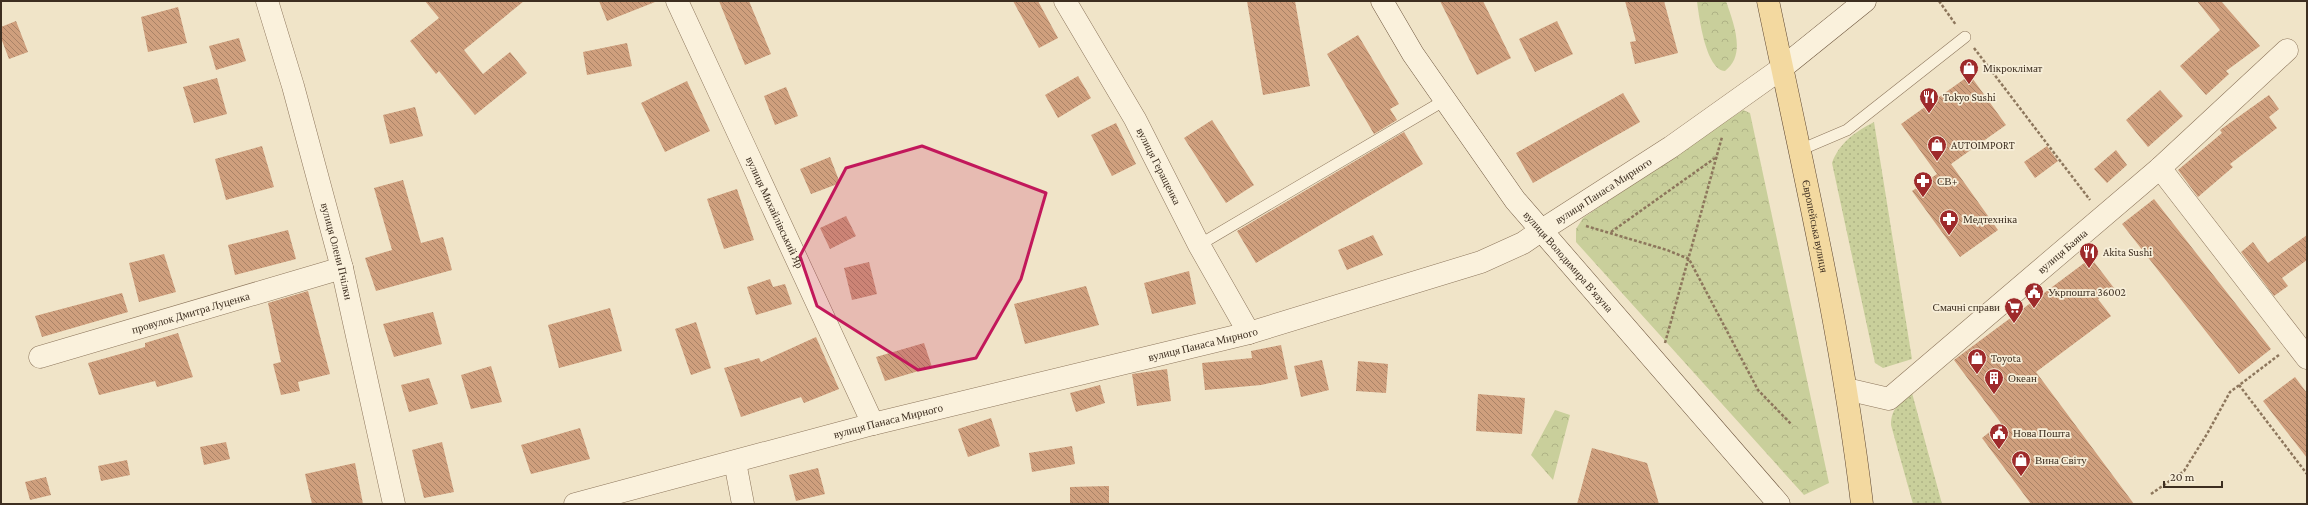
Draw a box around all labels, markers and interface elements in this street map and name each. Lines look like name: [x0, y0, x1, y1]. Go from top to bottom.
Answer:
shop icon: Мікроклімат: [1958, 57, 1980, 85]
place label: Мікроклімат: [1983, 62, 2043, 74]
restaurant icon: Tokyo Sushi: [1918, 86, 1940, 114]
place label: Tokyo Sushi: [1943, 91, 1996, 104]
street label: вулиця Геращенка: [1134, 126, 1183, 207]
shop icon: AUTOIMPORT: [1926, 134, 1948, 162]
place label: AUTOIMPORT: [1951, 139, 2015, 151]
street label: вулиця Михайлівський Яр: [744, 155, 806, 271]
street label: вулиця Панаса Мирного: [1553, 155, 1654, 226]
pharmacy icon: СВ+: [1912, 170, 1934, 198]
place label: СВ+: [1937, 175, 1958, 187]
street label: Європейська вулиця: [1800, 179, 1831, 273]
street label: вулиця Олени Пчілки: [319, 202, 355, 301]
pharmacy icon: Медтехніка: [1938, 208, 1960, 236]
street label: вулиця Володимира В'язуна: [1521, 209, 1616, 315]
place label: Медтехніка: [1963, 213, 2017, 225]
street label: вулиця Баяна: [2035, 227, 2090, 276]
restaurant icon: Akita Sushi: [2078, 241, 2100, 269]
place label: Akita Sushi: [2103, 246, 2152, 258]
public building icon: Укрпошта 36002: [2023, 281, 2045, 309]
place label: Укрпошта 36002: [2048, 286, 2126, 298]
street label: провулок Дмитра Луценка: [130, 290, 251, 336]
supermarket icon: Смачні справи: [2003, 296, 2025, 324]
place label: Смачні справи: [1933, 301, 2000, 313]
street label: вулиця Панаса Мирного: [1147, 325, 1260, 363]
shop icon: Toyota: [1966, 347, 1988, 375]
place label: Toyota: [1991, 352, 2021, 365]
building icon: Океан: [1983, 367, 2005, 395]
place label: Океан: [2008, 372, 2037, 384]
street label: вулиця Панаса Мирного: [832, 401, 944, 440]
public building icon: Нова Пошта: [1988, 422, 2010, 450]
place label: Нова Пошта: [2013, 427, 2070, 439]
shop icon: Вина Світу: [2010, 449, 2032, 477]
place label: Вина Світу: [2035, 454, 2087, 466]
scale bar: [2164, 463, 2222, 489]
text: 20 m: [2170, 470, 2195, 484]

